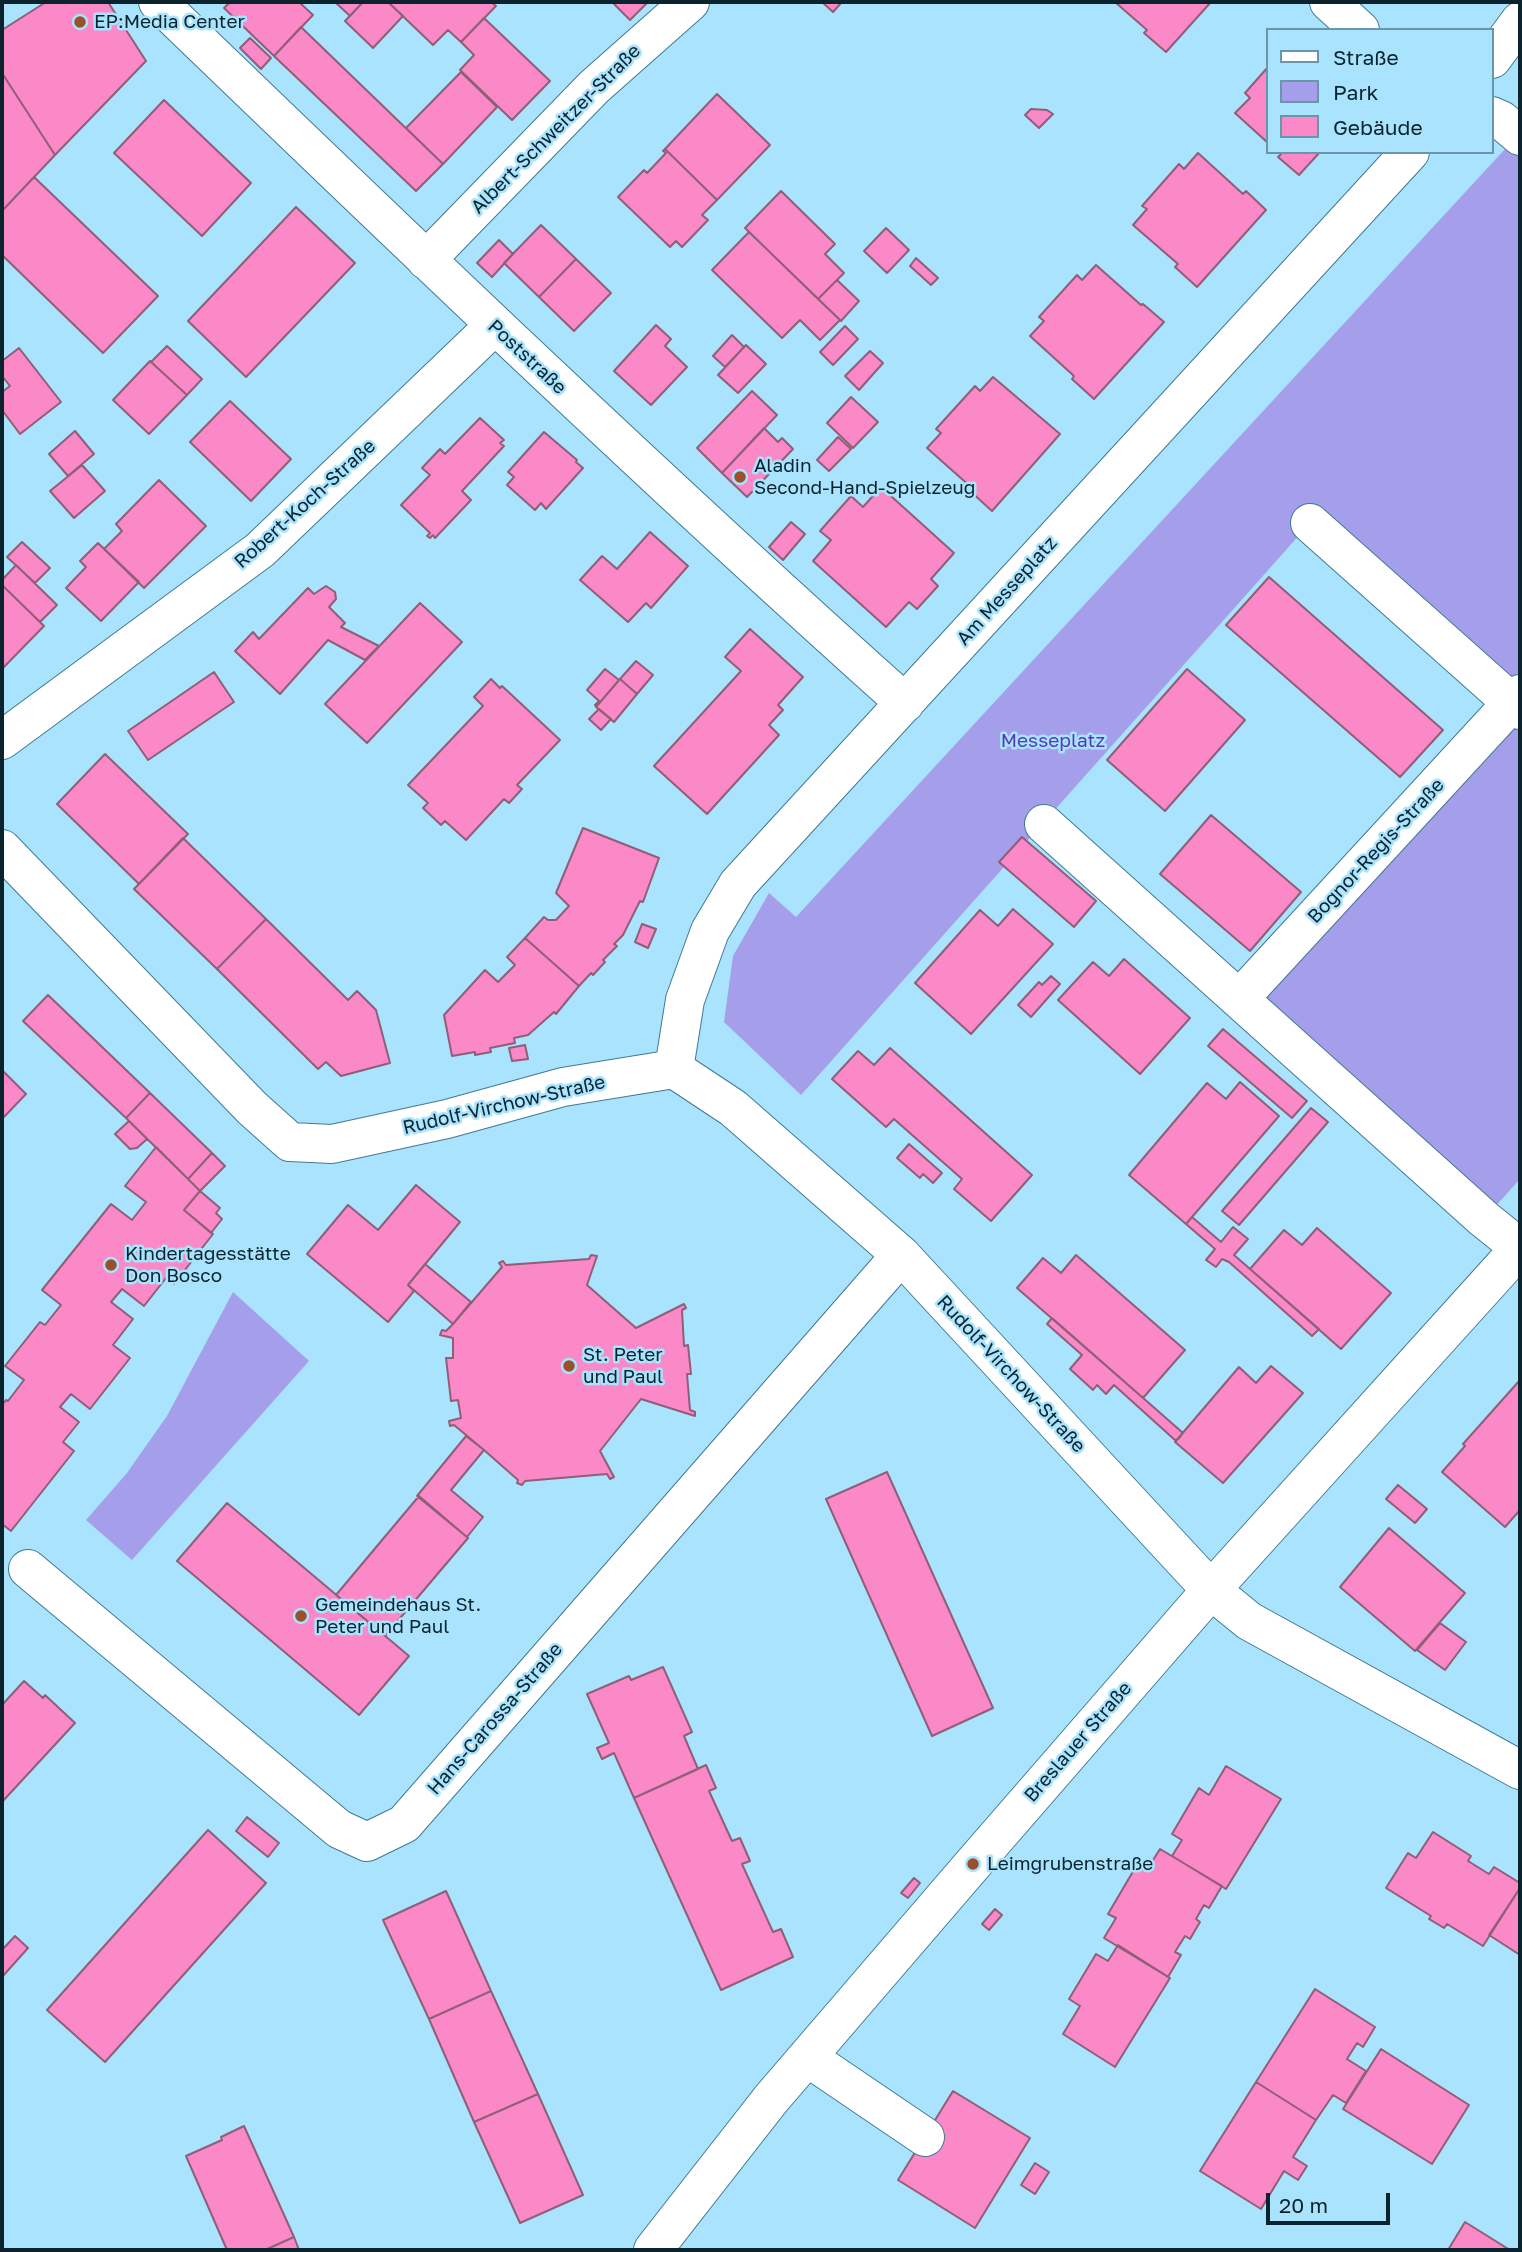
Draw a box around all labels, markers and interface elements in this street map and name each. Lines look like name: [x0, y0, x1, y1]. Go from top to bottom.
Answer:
place label: EP:Media Center: [94, 11, 245, 33]
marker: EP:Media Center: [72, 14, 88, 30]
legend: [1266, 28, 1494, 154]
street label: Albert-Schweitzer-Straße: [467, 40, 645, 218]
text: Straße: [1333, 44, 1399, 70]
text: Park: [1333, 79, 1378, 105]
text: Gebäude: [1333, 114, 1423, 140]
street label: Poststraße: [483, 315, 571, 399]
street label: Robert-Koch-Straße: [230, 435, 380, 573]
place label: Aladin Second-Hand-Spielzeug: [754, 455, 975, 499]
marker: Aladin Second-Hand-Spielzeug: [732, 469, 748, 485]
street label: Am Messeplatz: [952, 532, 1062, 650]
park label: Messeplatz: [1001, 730, 1105, 752]
street label: Bognor-Regis-Straße: [1303, 774, 1449, 928]
street label: Rudolf-Virchow-Straße: [401, 1071, 607, 1139]
place label: Kindertagesstätte Don Bosco: [125, 1243, 291, 1287]
marker: Kindertagesstätte Don Bosco: [103, 1257, 119, 1273]
street label: Rudolf-Virchow-Straße: [932, 1291, 1090, 1457]
place label: St. Peter und Paul: [583, 1344, 663, 1388]
marker: St. Peter und Paul: [561, 1358, 577, 1374]
place label: Gemeindehaus St. Peter und Paul: [315, 1594, 481, 1638]
marker: Gemeindehaus St. Peter und Paul: [293, 1608, 309, 1624]
street label: Hans-Carossa-Straße: [423, 1638, 567, 1800]
street label: Breslauer Straße: [1020, 1677, 1136, 1807]
place label: Leimgrubenstraße: [987, 1853, 1153, 1875]
marker: Leimgrubenstraße: [965, 1856, 981, 1872]
scale bar: [1270, 2178, 1394, 2222]
text: 20 m: [1279, 2192, 1328, 2218]

